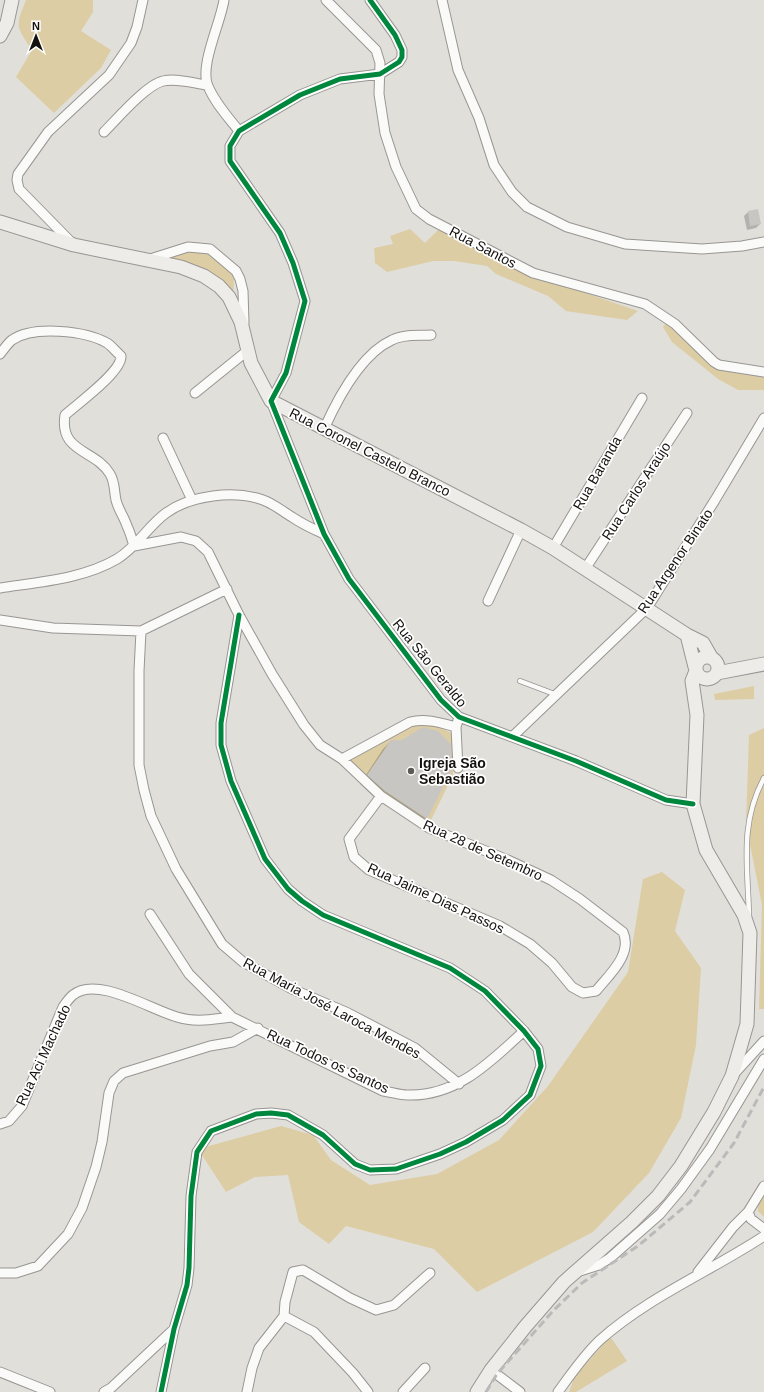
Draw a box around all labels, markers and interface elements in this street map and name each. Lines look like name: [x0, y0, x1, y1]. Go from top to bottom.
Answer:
north arrow: [16, 16, 56, 56]
text: N: [32, 20, 40, 32]
street label: Rua Santos: [447, 223, 519, 271]
street label: Rua Coronel Castelo Branco: [287, 404, 453, 500]
street label: Rua Baranda: [569, 433, 625, 513]
street label: Rua Carlos Araújo: [598, 439, 674, 543]
street label: Rua Argenor Binato: [634, 506, 716, 616]
street label: Rua São Geraldo: [390, 616, 470, 710]
place label: Igreja São Sebastião: [419, 755, 486, 787]
marker: Igreja São Sebastião: [406, 766, 416, 776]
street label: Rua 28 de Setembro: [421, 816, 545, 884]
street label: Rua Jaime Dias Passos: [365, 859, 507, 937]
street label: Rua Maria José Laroca Mendes: [241, 954, 423, 1062]
street label: Rua Aci Machado: [13, 1002, 74, 1108]
street label: Rua Todos os Santos: [264, 1026, 392, 1096]

